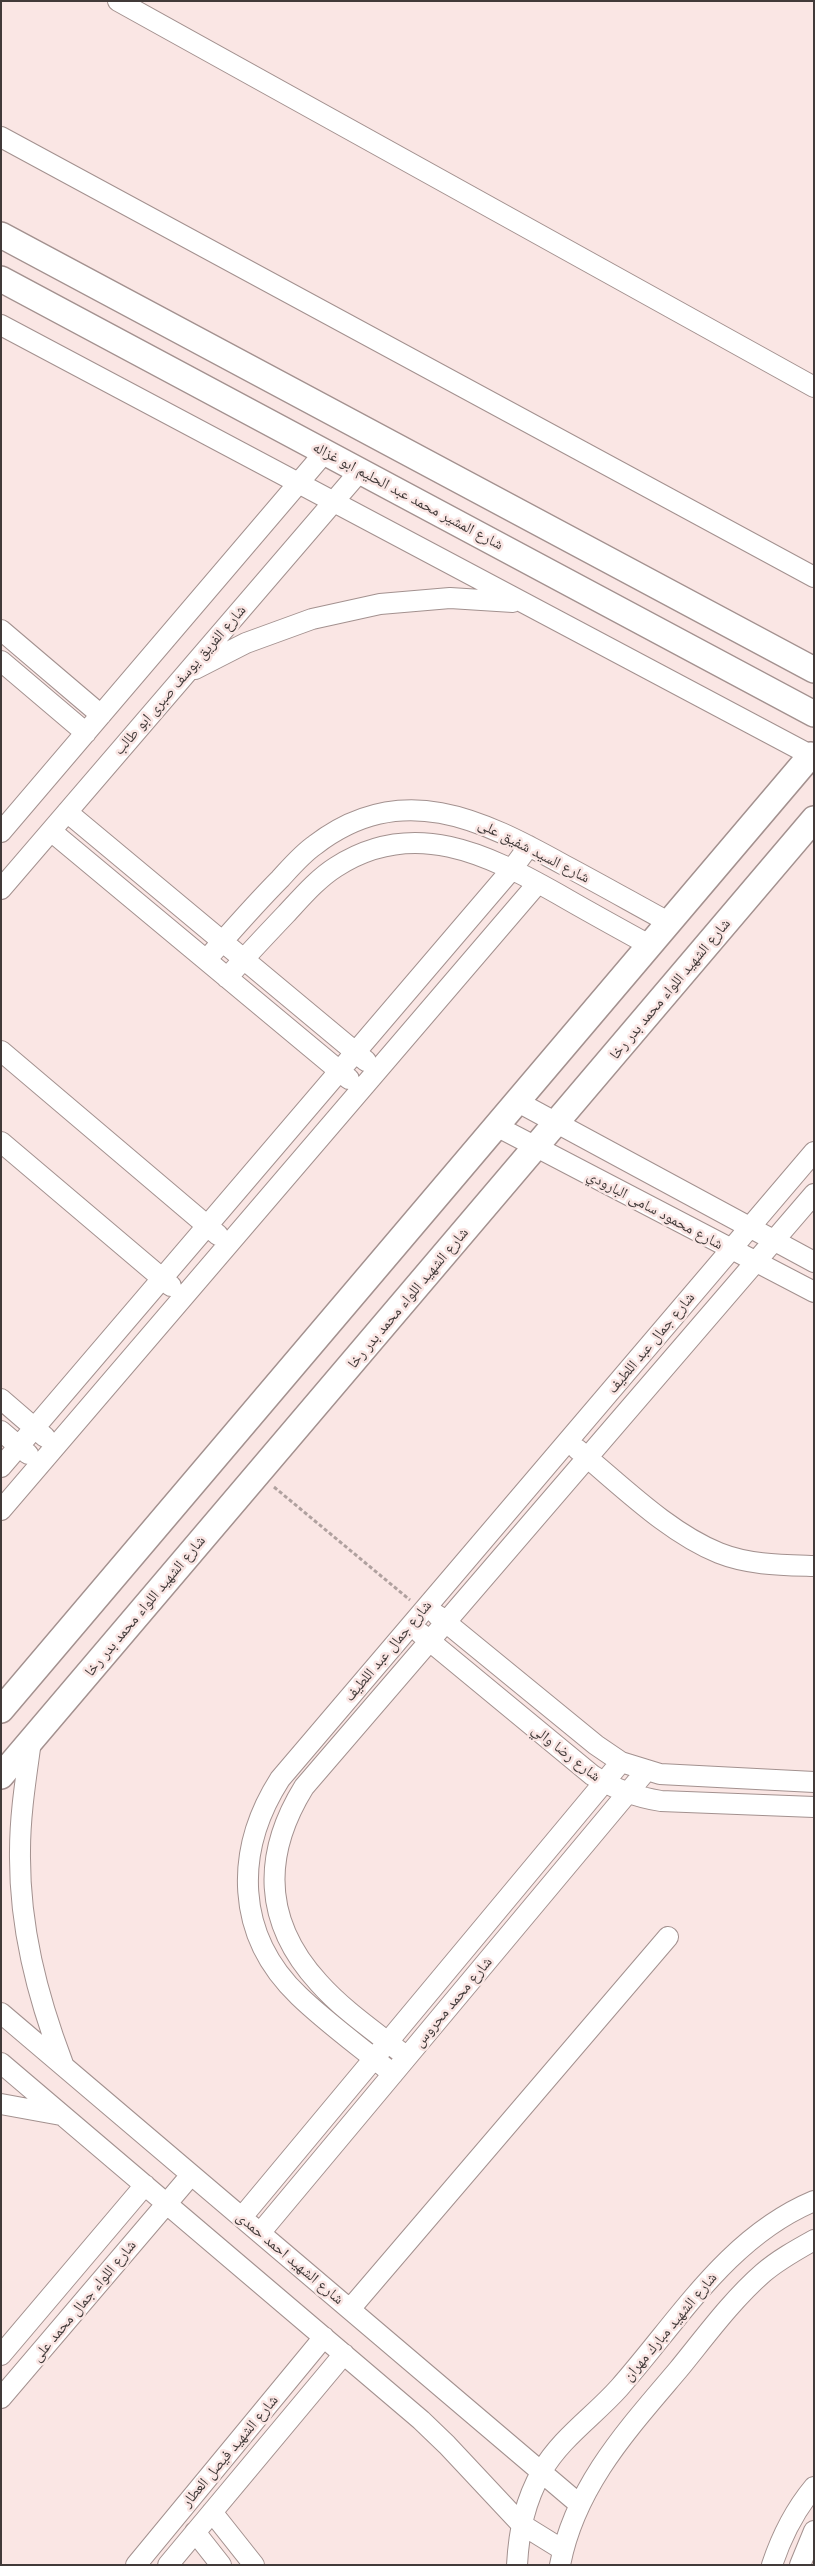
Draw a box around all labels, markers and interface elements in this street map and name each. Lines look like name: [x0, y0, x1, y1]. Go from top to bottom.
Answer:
street label: شارع المشير محمد عبد الحليم ابو غزاله: [310, 438, 506, 554]
street label: شارع الفريق يوسف صبرى ابو طالب: [110, 601, 250, 759]
street label: شارع السيد شفيق على: [475, 815, 593, 887]
street label: شارع الشهيد اللواء محمد بدر رخا: [606, 915, 734, 1063]
street label: شارع محمود سامى البارودي: [584, 1167, 726, 1253]
street label: شارع الشهيد اللواء محمد بدر رخا: [344, 1224, 472, 1372]
street label: شارع جمال عبد اللطيف: [604, 1289, 698, 1397]
street label: شارع الشهيد اللواء محمد بدر رخا: [81, 1532, 209, 1680]
street label: شارع جمال عبد اللطيف: [341, 1597, 435, 1705]
street label: شارع رضا والي: [528, 1721, 604, 1785]
street label: شارع محمد محروس: [410, 1953, 496, 2051]
street label: شارع الشهيد احمد حمدى: [233, 2208, 347, 2308]
street label: شارع اللواء جمال محمد على: [28, 2237, 140, 2365]
street label: شارع الشهيد مبارك مهران: [619, 2269, 721, 2385]
street label: شارع الشهيد فيصل العطار: [178, 2391, 282, 2511]

